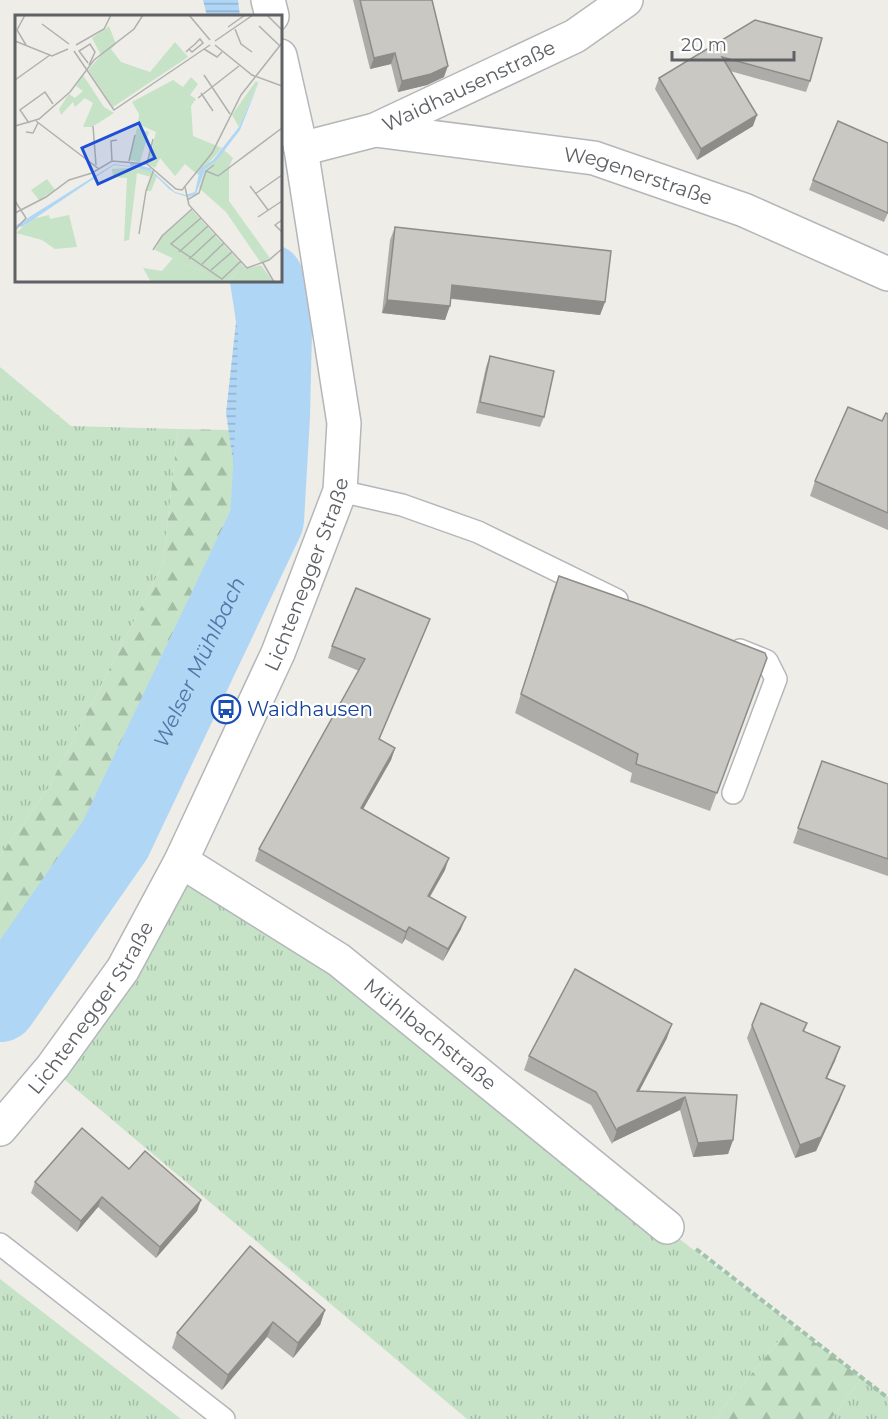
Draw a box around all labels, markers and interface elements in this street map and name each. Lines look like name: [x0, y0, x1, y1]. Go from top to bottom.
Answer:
inset map: [15, 15, 282, 282]
scale bar: [672, 24, 794, 62]
text: 20 m: [681, 34, 727, 56]
street label: Waidhausenstraße: [378, 35, 559, 137]
street label: Wegenerstraße: [562, 142, 716, 210]
street label: Lichtenegger Straße: [259, 477, 353, 675]
water label: Welser Mühlbach: [148, 573, 250, 751]
bus stop icon: Waidhausen: [210, 693, 242, 725]
place label: Waidhausen: [247, 697, 373, 721]
street label: Lichtenegger Straße: [23, 917, 158, 1099]
street label: Mühlbachstraße: [359, 973, 501, 1095]

